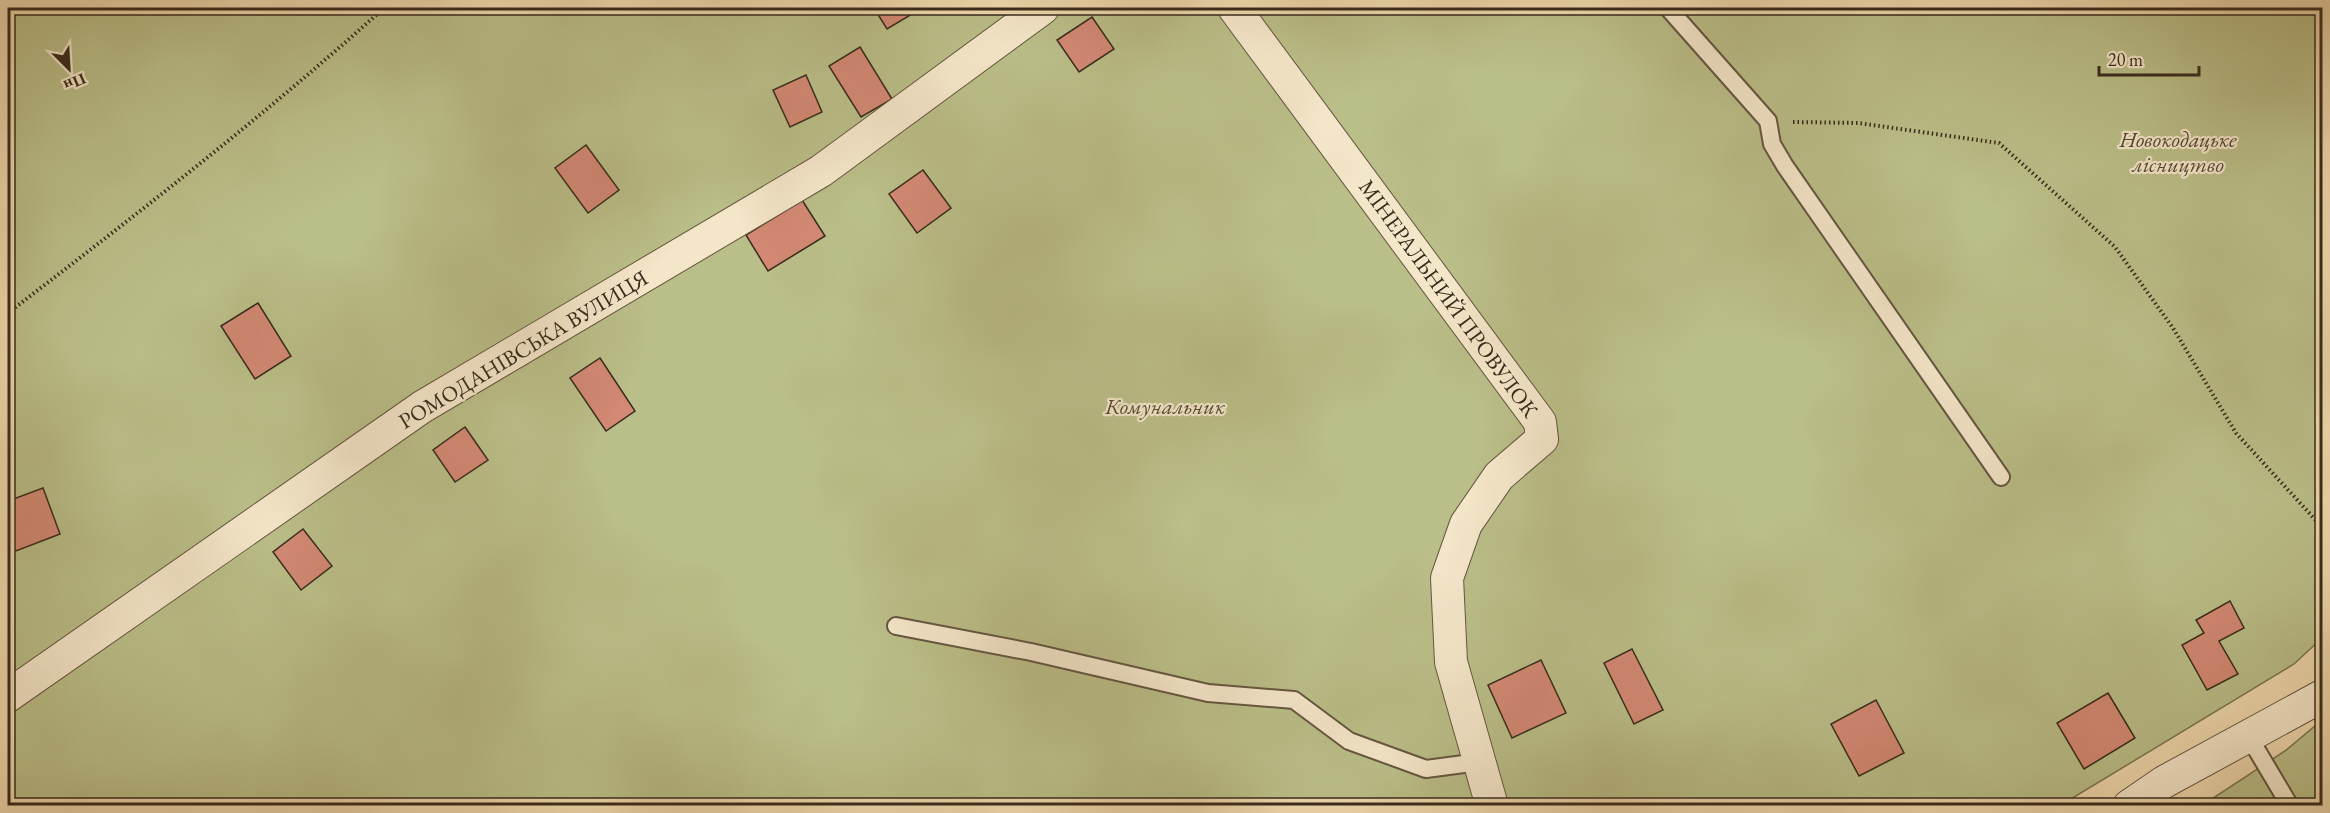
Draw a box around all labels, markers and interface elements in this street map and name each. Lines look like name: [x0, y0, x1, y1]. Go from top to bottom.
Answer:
north arrow: [39, 39, 99, 99]
scale bar: [2099, 39, 2200, 77]
text: 20 m: [2108, 48, 2143, 71]
text: Пн: [61, 68, 89, 96]
park label: Новокодацьке лісництво: [2118, 125, 2237, 179]
street label: МІНЕРАЛЬНИЙ ПРОВУЛОК: [1352, 174, 1545, 423]
street label: РОМОДАНІВСЬКА ВУЛИЦЯ: [393, 263, 653, 436]
park label: Комунальник: [1104, 392, 1225, 421]

